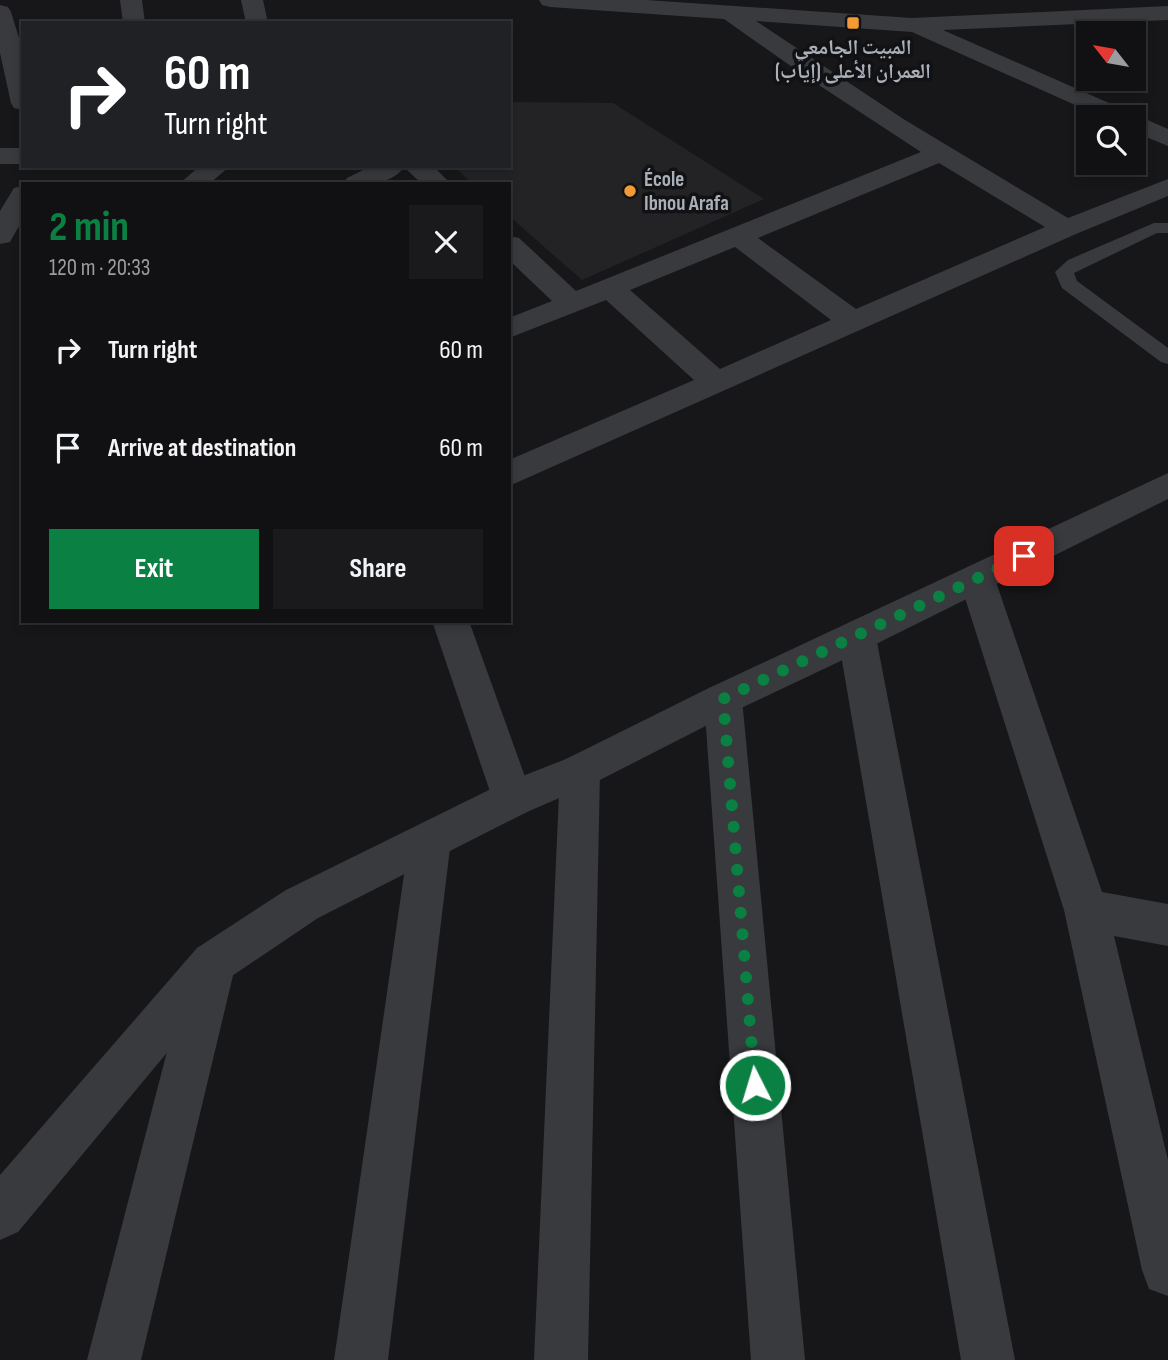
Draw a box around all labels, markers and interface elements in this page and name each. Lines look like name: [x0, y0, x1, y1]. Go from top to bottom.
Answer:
marker: المبيت الجامعي العمران الأعلى (إياب): [845, 15, 861, 31]
north arrow: [1076, 21, 1146, 91]
map controls: [1076, 21, 1146, 175]
place label: المبيت الجامعي العمران الأعلى (إياب): [775, 35, 931, 84]
text: 60 m: [164, 45, 251, 104]
icon: right: [49, 49, 140, 140]
text: Turn right: [164, 105, 268, 144]
button: search: [1076, 105, 1146, 175]
place label: École Ibnou Arafa: [644, 167, 729, 216]
marker: École Ibnou Arafa: [622, 183, 638, 199]
text: 2 min: [49, 202, 129, 253]
button: close: [409, 205, 483, 279]
text: 120 m · 20:33: [49, 254, 150, 282]
icon: right: [49, 331, 87, 369]
text: Turn right: [108, 335, 197, 366]
text: 60 m: [439, 335, 483, 366]
icon: arrive: [49, 429, 87, 467]
text: Arrive at destination: [108, 433, 296, 464]
text: 60 m: [439, 433, 483, 464]
pin: [994, 526, 1054, 586]
button: Exit: [49, 529, 259, 609]
button: Share: [273, 529, 483, 609]
icon: arrive: [1005, 537, 1043, 575]
position arrow: [718, 1048, 792, 1122]

